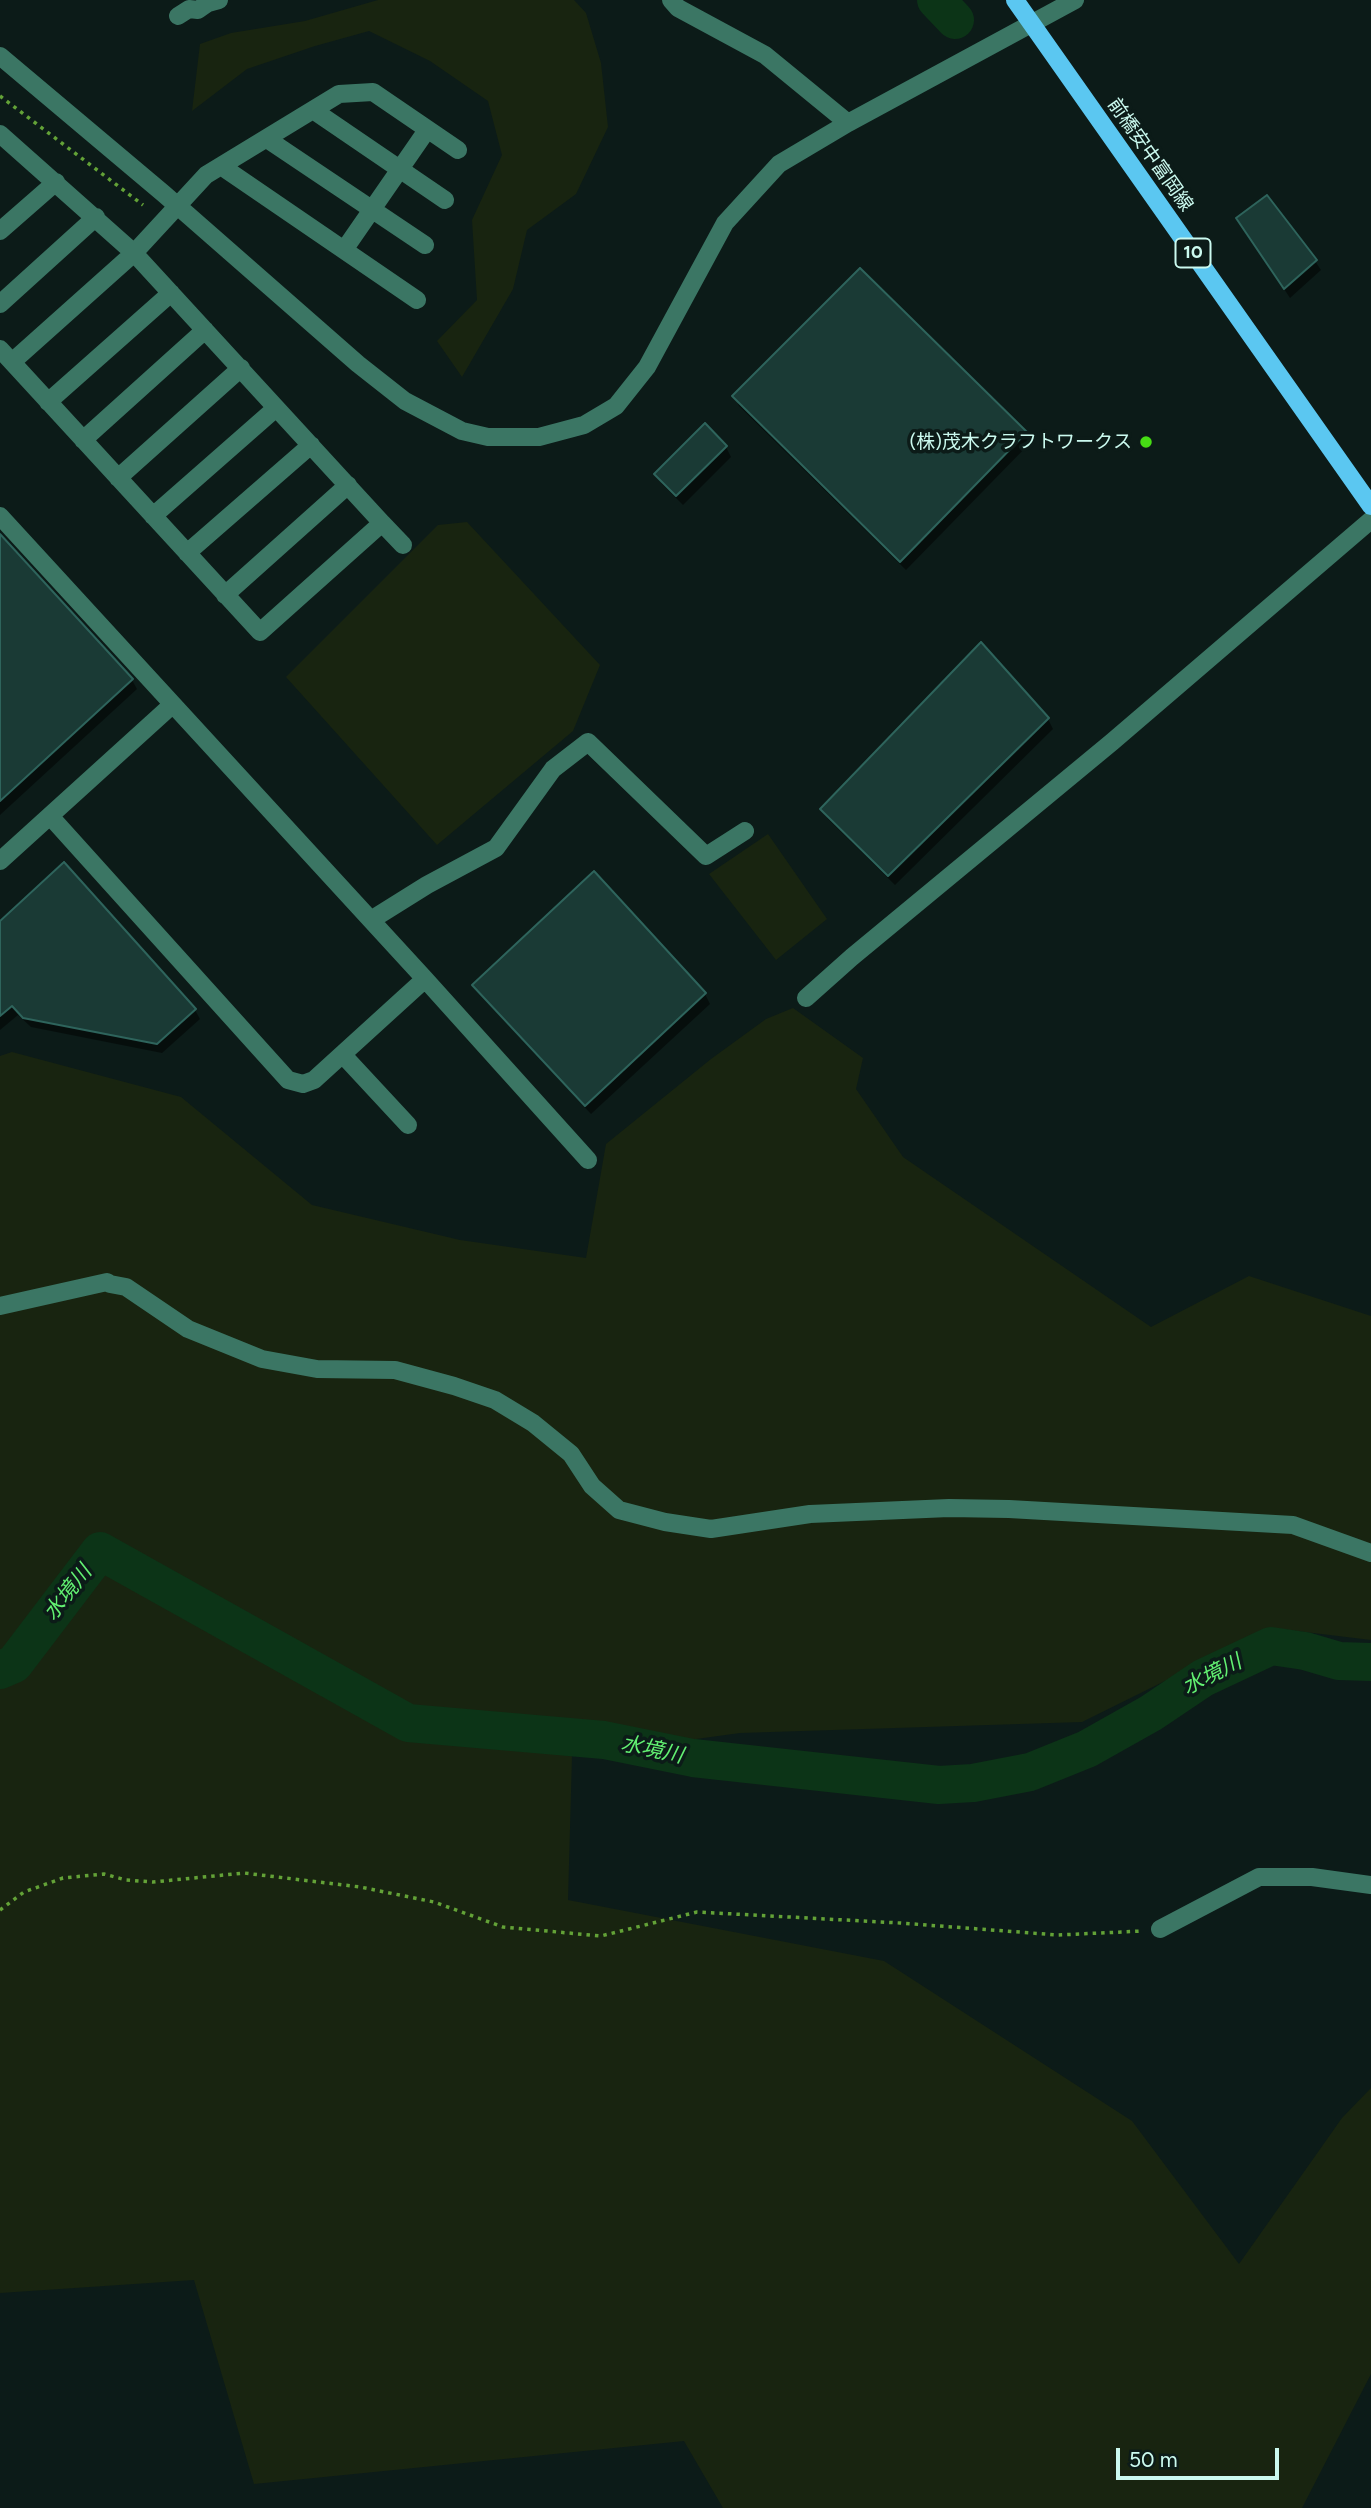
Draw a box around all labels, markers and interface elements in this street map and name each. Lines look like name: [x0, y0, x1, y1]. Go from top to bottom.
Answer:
street label: 前橋安中富岡線: [1103, 94, 1197, 216]
road number: 10: [1176, 239, 1210, 268]
place label: (株)茂木クラフトワークス: [910, 431, 1132, 453]
marker: (株)茂木クラフトワークス: [1138, 434, 1154, 450]
water label: 水境川: [39, 1560, 97, 1626]
water label: 水境川: [1178, 1649, 1246, 1701]
water label: 水境川: [619, 1731, 685, 1769]
scale bar: [1119, 2434, 1282, 2478]
text: 50 m: [1129, 2447, 1178, 2472]

